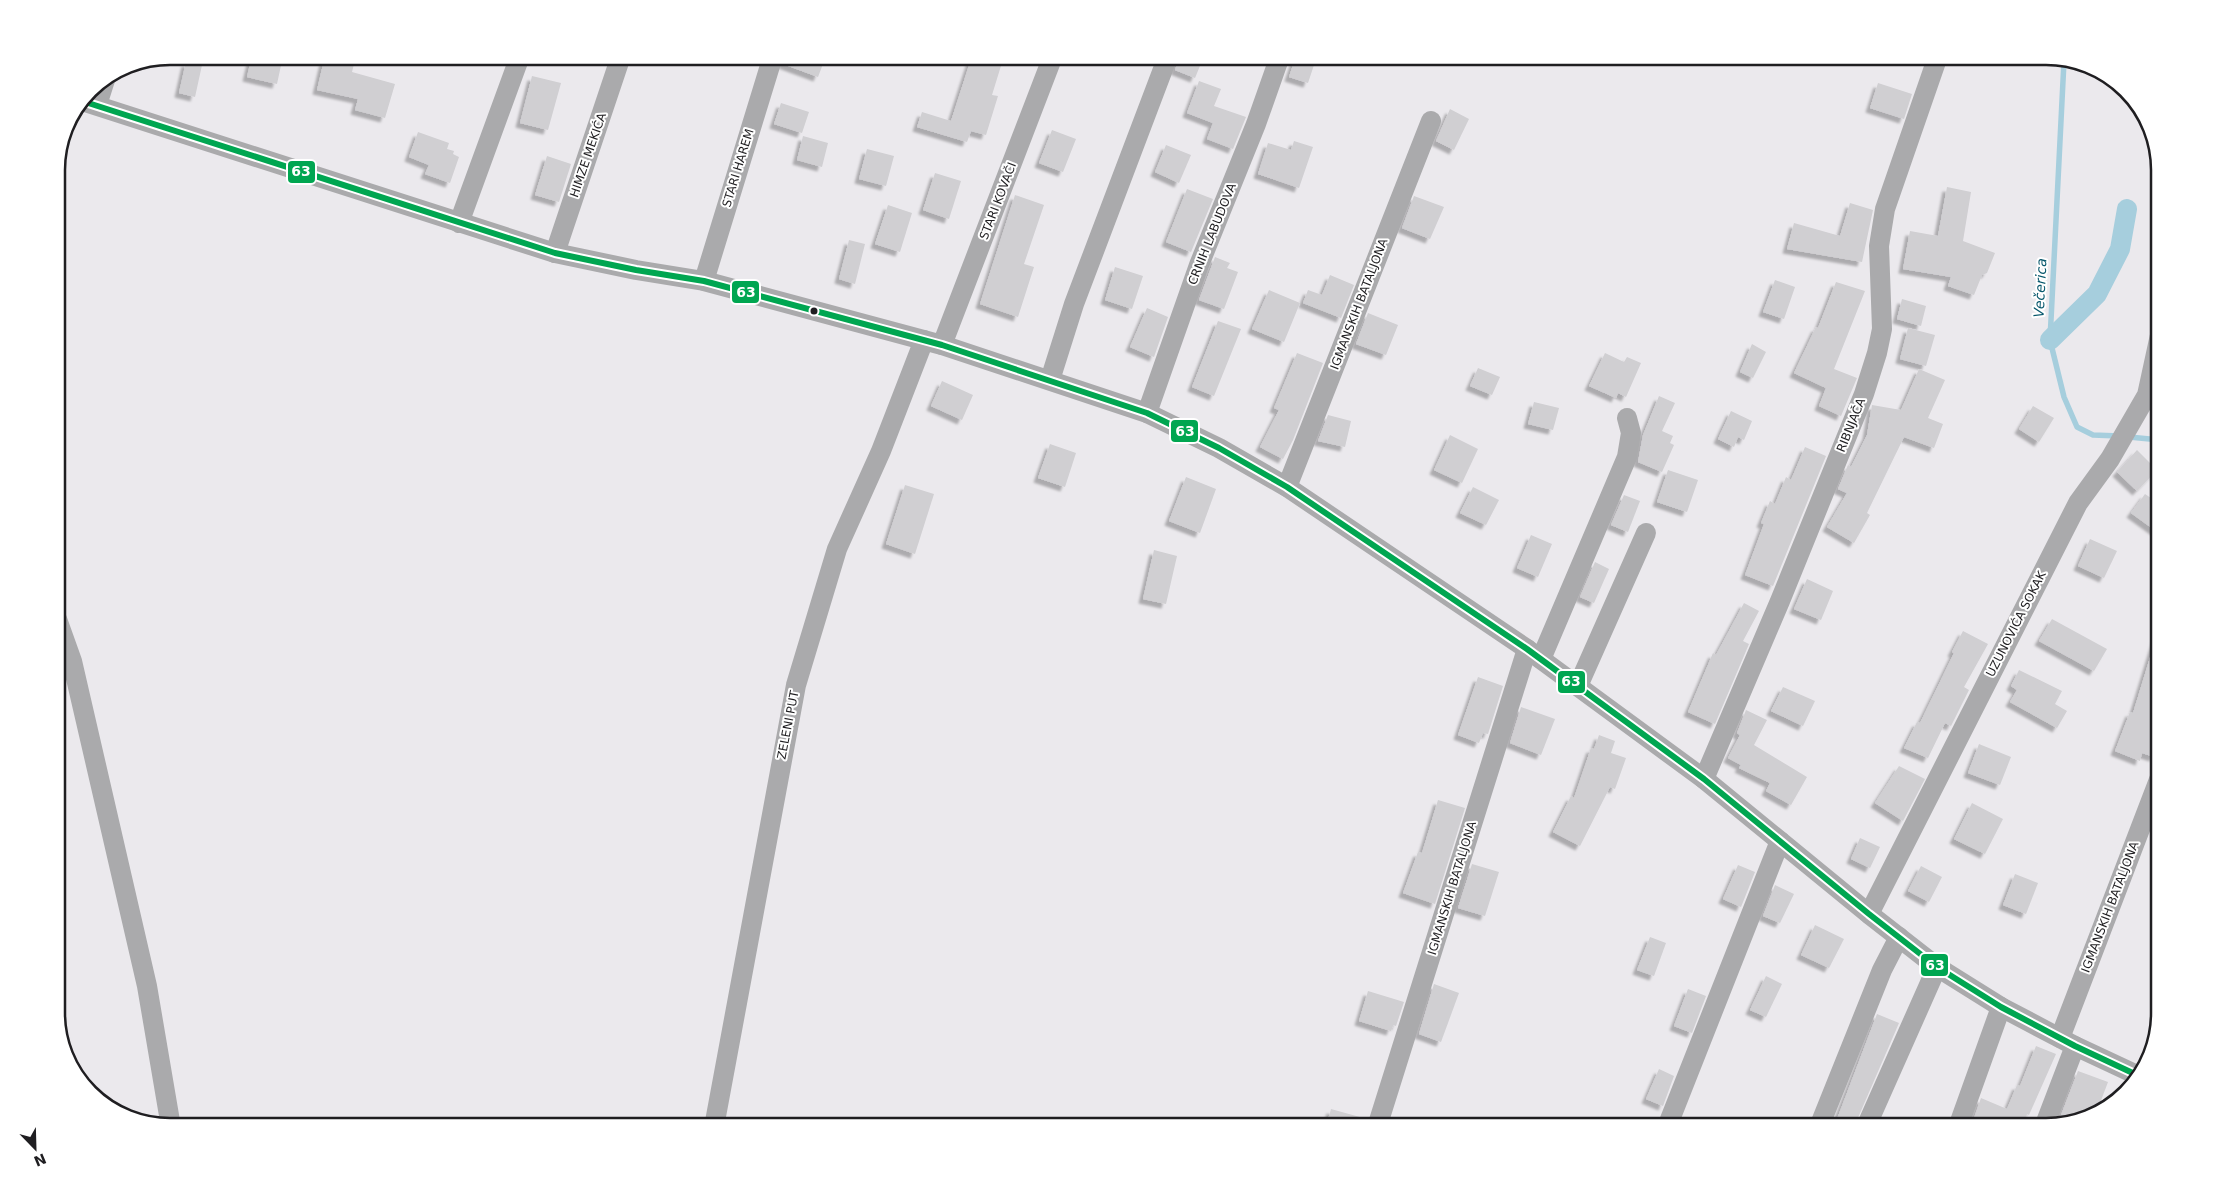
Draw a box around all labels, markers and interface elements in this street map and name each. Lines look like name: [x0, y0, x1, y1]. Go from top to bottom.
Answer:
street label: HIMZE MEKIĆA: [566, 110, 609, 199]
street label: STARI HAREM: [719, 127, 757, 209]
line badge: 63: [287, 160, 316, 184]
street label: STARI KOVAČI: [976, 160, 1019, 242]
text: 63: [291, 163, 311, 179]
street label: CRNIH LABUDOVA: [1185, 180, 1239, 287]
street label: IGMANSKIH BATALJONA: [1328, 236, 1391, 371]
water label: Večerica: [2030, 258, 2050, 318]
line badge: 63: [731, 280, 760, 304]
text: 63: [736, 284, 756, 300]
unlabelled marker: [809, 306, 819, 316]
street label: RIBNJAČA: [1833, 395, 1868, 454]
line badge: 63: [1170, 419, 1199, 443]
text: 63: [1175, 423, 1195, 439]
street label: UZUNOVIĆA SOKAK: [1982, 567, 2049, 679]
line badge: 63: [1557, 670, 1586, 694]
text: 63: [1561, 673, 1581, 689]
street label: ZELENI PUT: [774, 689, 802, 761]
street label: IGMANSKIH BATALJONA: [1425, 819, 1479, 957]
street label: IGMANSKIH BATALJONA: [2079, 839, 2142, 974]
line badge: 63: [1920, 953, 1949, 977]
text: 63: [1925, 957, 1945, 973]
north arrow: [10, 1123, 60, 1173]
text: N: [32, 1150, 49, 1170]

